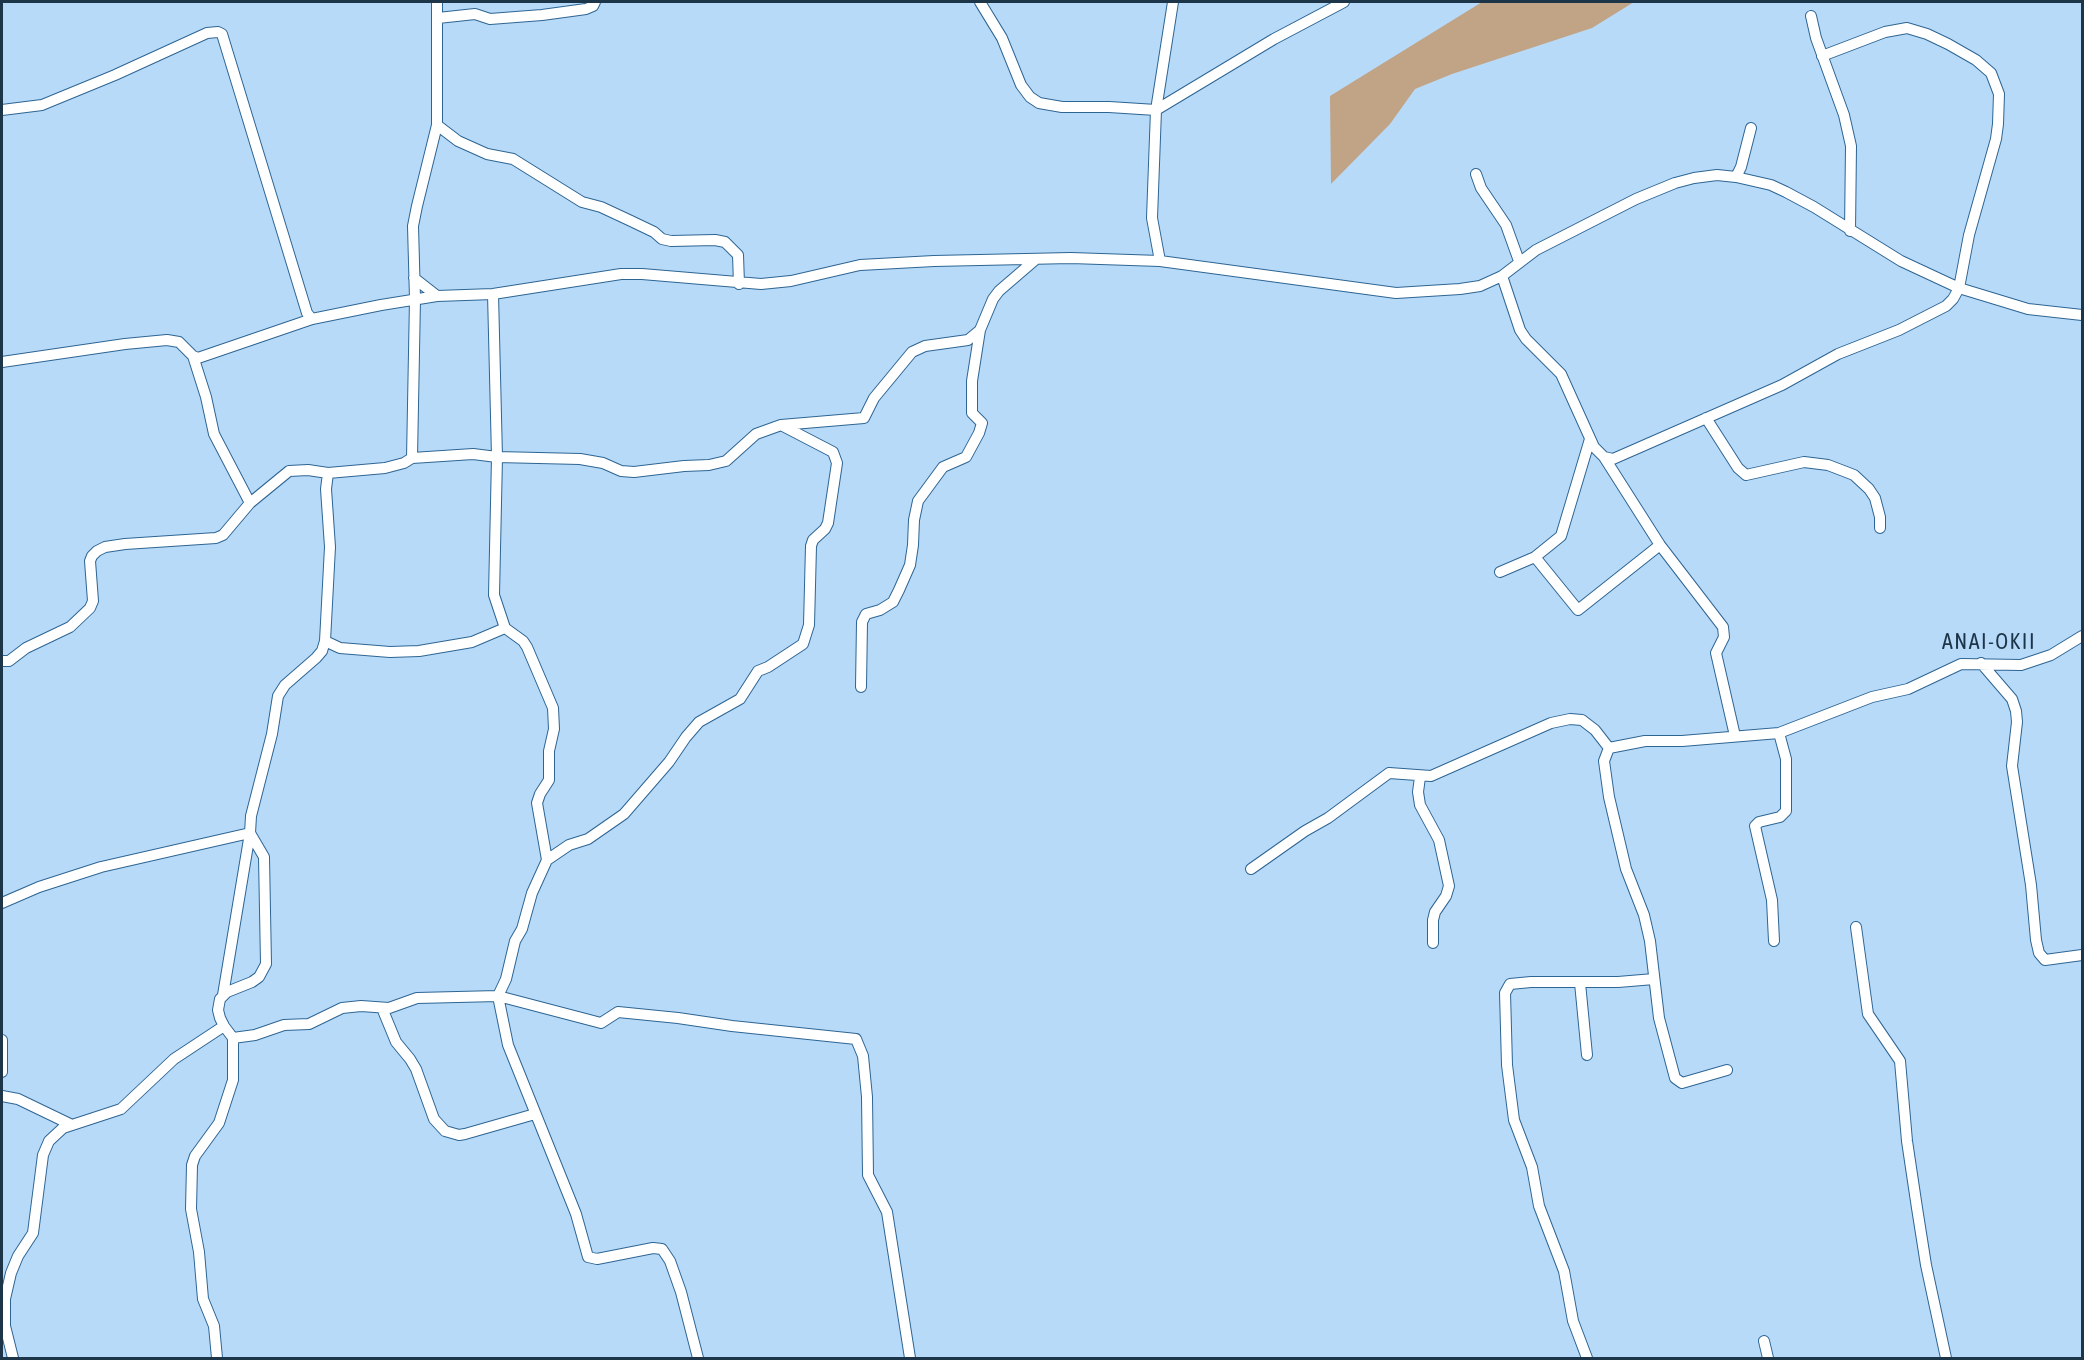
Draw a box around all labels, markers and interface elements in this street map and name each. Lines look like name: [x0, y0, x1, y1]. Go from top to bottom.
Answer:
district label: ANAI-OKII: [1942, 629, 2036, 655]

